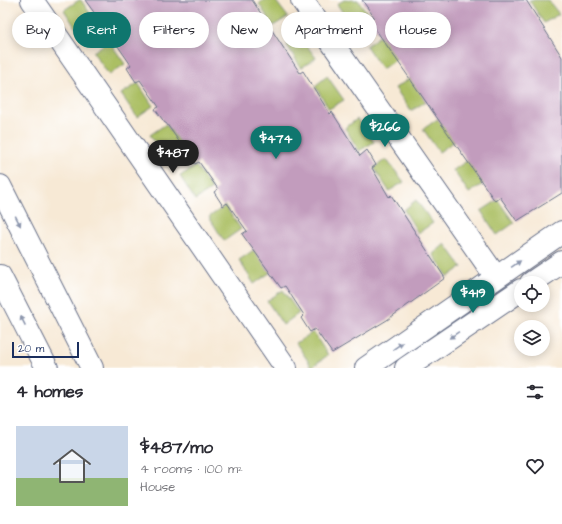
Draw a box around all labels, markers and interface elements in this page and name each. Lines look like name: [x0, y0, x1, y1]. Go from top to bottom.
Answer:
chip: Buy: [12, 12, 65, 48]
chip: Rent: [73, 12, 131, 48]
chip: Filters: [139, 12, 209, 48]
chip: New: [217, 12, 273, 48]
chip: Apartment: [281, 12, 377, 48]
chip: House: [385, 12, 451, 48]
pin: $266: [361, 114, 409, 148]
text: $266: [370, 118, 400, 136]
pin: $474: [252, 126, 300, 160]
text: $474: [260, 130, 292, 148]
pin: $487: [149, 140, 197, 174]
text: $487: [157, 144, 189, 162]
one-way arrow: [14, 215, 21, 227]
one-way arrow: [511, 260, 521, 268]
map controls: [514, 276, 550, 356]
button: locate: [514, 276, 550, 312]
pin: $419: [449, 280, 497, 314]
text: $419: [460, 284, 486, 302]
one-way arrow: [19, 315, 26, 327]
button: layers: [514, 320, 550, 356]
one-way arrow: [449, 331, 459, 339]
scale bar: [12, 340, 79, 359]
text: 20 m: [18, 341, 44, 356]
one-way arrow: [392, 342, 403, 350]
text: 4 homes: [16, 380, 83, 404]
icon: filters: [524, 381, 546, 403]
text: $487/mo: [140, 436, 213, 460]
icon: home: [48, 442, 96, 490]
icon: heart: [524, 455, 546, 477]
text: 4 rooms · 100 m²: [140, 460, 243, 478]
text: House: [140, 478, 175, 496]

